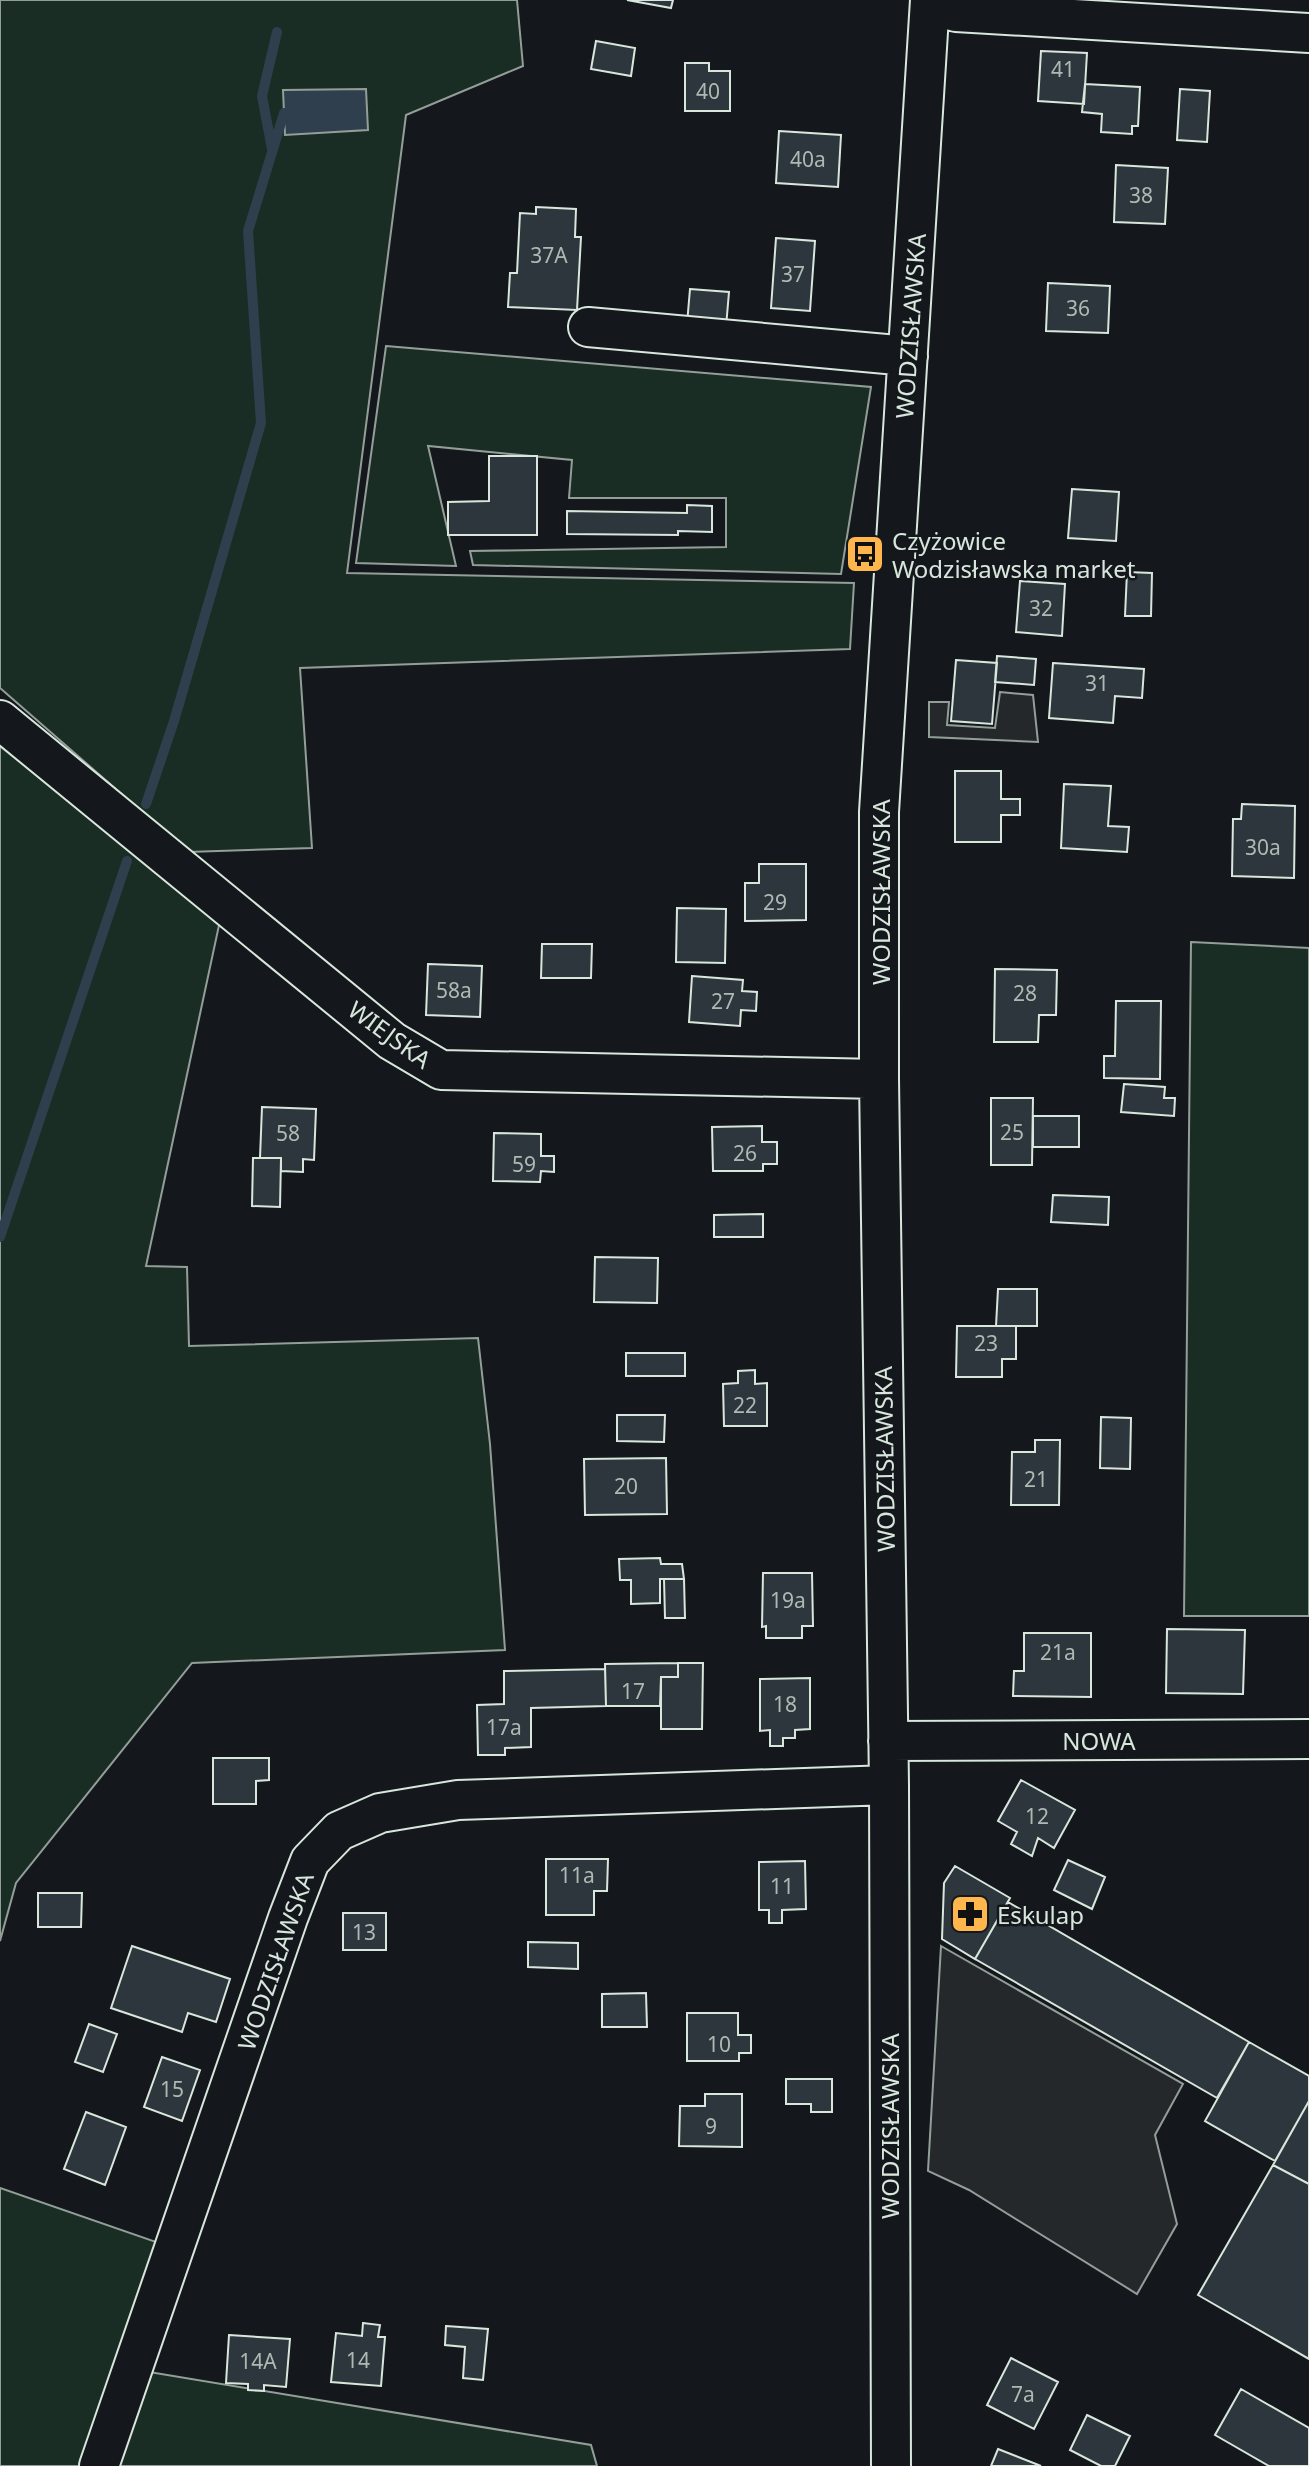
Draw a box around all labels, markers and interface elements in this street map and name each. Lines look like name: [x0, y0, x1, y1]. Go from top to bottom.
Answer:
house number: 41: [1051, 55, 1075, 83]
house number: 40: [696, 77, 720, 105]
house number: 40a: [790, 145, 826, 173]
house number: 38: [1129, 181, 1153, 209]
street label: WODZISŁAWSKA: [887, 232, 933, 420]
house number: 37A: [530, 241, 568, 269]
house number: 37: [781, 260, 805, 288]
house number: 36: [1066, 294, 1090, 322]
place label: Czyżowice Wodzisławska market: [892, 524, 1136, 585]
bus stop icon: Czyżowice Wodzisławska market: [844, 533, 886, 575]
house number: 32: [1029, 594, 1053, 622]
house number: 31: [1085, 669, 1109, 697]
street label: WODZISŁAWSKA: [864, 798, 897, 985]
house number: 30a: [1245, 833, 1281, 861]
house number: 29: [763, 888, 787, 916]
house number: 58a: [436, 976, 472, 1004]
house number: 28: [1013, 979, 1037, 1007]
house number: 27: [711, 987, 735, 1015]
street label: WIEJSKA: [342, 993, 439, 1076]
house number: 25: [1000, 1118, 1024, 1146]
house number: 58: [276, 1119, 300, 1147]
house number: 26: [733, 1139, 757, 1167]
house number: 59: [512, 1150, 536, 1178]
house number: 23: [974, 1329, 998, 1357]
street label: WODZISŁAWSKA: [866, 1365, 902, 1552]
house number: 22: [733, 1391, 757, 1419]
house number: 21: [1024, 1465, 1048, 1493]
house number: 20: [614, 1472, 638, 1500]
house number: 19a: [770, 1586, 806, 1614]
house number: 21a: [1040, 1638, 1076, 1666]
house number: 17: [621, 1677, 645, 1705]
house number: 18: [773, 1690, 797, 1718]
house number: 17a: [486, 1713, 522, 1741]
street label: NOWA: [1062, 1724, 1136, 1757]
house number: 12: [1025, 1802, 1049, 1830]
house number: 11a: [559, 1861, 595, 1889]
street label: WODZISŁAWSKA: [229, 1867, 321, 2054]
house number: 11: [770, 1872, 794, 1900]
pharmacy icon: Eskulap: [949, 1893, 991, 1935]
place label: Eskulap: [997, 1898, 1084, 1931]
house number: 13: [352, 1918, 376, 1946]
house number: 10: [707, 2030, 731, 2058]
street label: WODZISŁAWSKA: [873, 2032, 906, 2219]
house number: 15: [160, 2075, 184, 2103]
house number: 9: [705, 2112, 717, 2140]
house number: 14: [346, 2346, 370, 2374]
house number: 14A: [239, 2347, 277, 2375]
house number: 7a: [1011, 2380, 1035, 2408]

